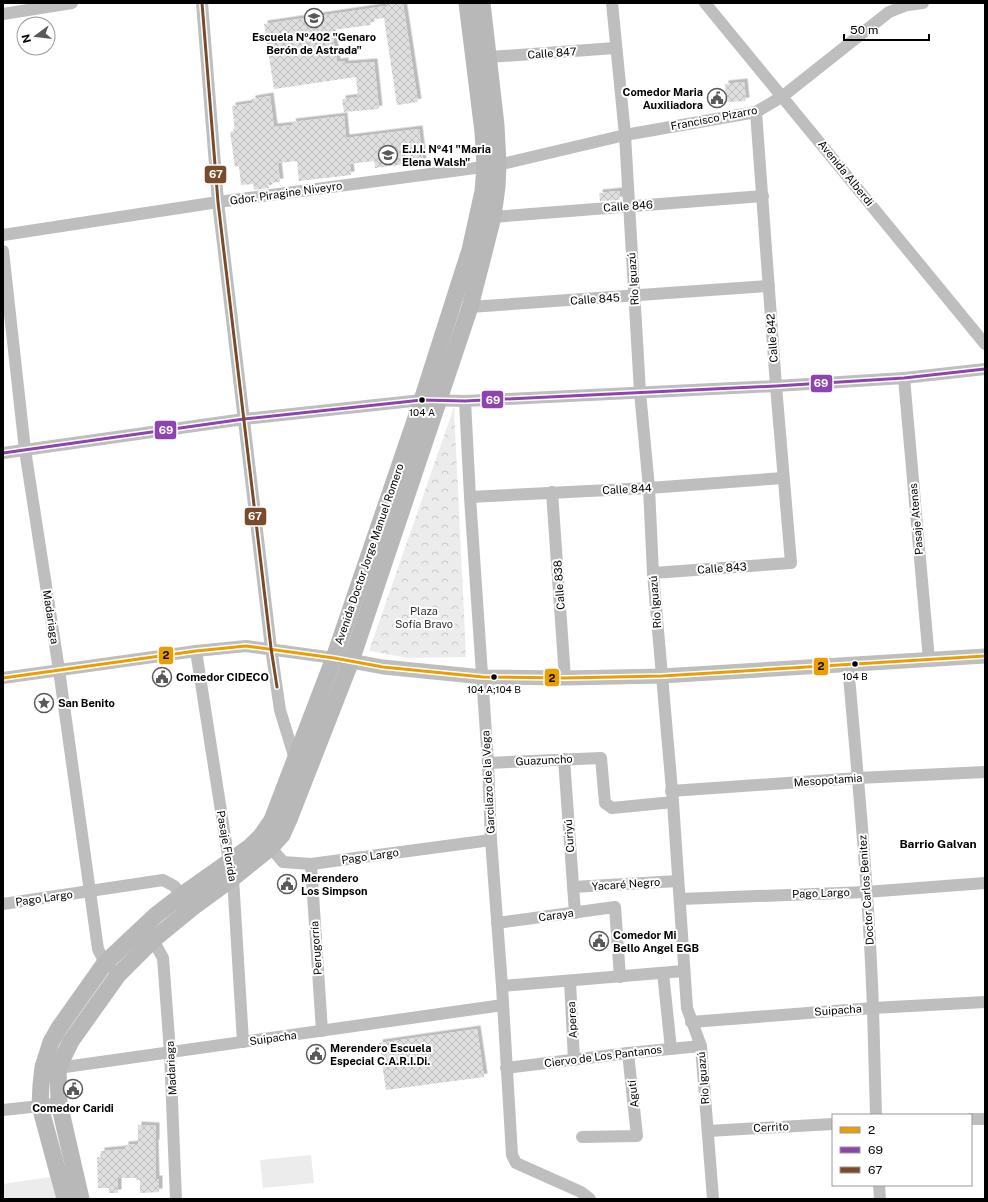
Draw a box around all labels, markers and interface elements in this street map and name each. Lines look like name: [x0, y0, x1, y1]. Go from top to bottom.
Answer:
school or university icon: Escuela Nº402 "Genaro Berón de Astrada": [303, 7, 325, 29]
north arrow: [16, 16, 56, 56]
scale bar: [844, 16, 929, 42]
text: 50 m: [850, 23, 878, 37]
place label: Escuela Nº402 "Genaro Berón de Astrada": [252, 31, 376, 56]
text: N: [19, 33, 33, 44]
street label: Calle 847: [527, 45, 577, 61]
place label: Comedor Maria Auxiliadora: [623, 86, 703, 111]
public building icon: Comedor Maria Auxiliadora: [706, 87, 728, 109]
street label: Francisco Pizarro: [670, 104, 758, 132]
street label: Avenida Alberdi: [816, 138, 876, 208]
place label: E.J.I. Nº41 "Maria Elena Walsh": [402, 143, 491, 168]
school or university icon: E.J.I. Nº41 "Maria Elena Walsh": [377, 144, 399, 166]
line badge: 67: [204, 165, 227, 184]
text: 67: [209, 168, 223, 180]
street label: Gdor. Piragine Niveyro: [229, 179, 343, 207]
street label: Calle 846: [603, 198, 653, 214]
street label: Río Iguazú: [625, 252, 641, 306]
street label: Calle 845: [570, 291, 620, 307]
street label: Calle 842: [764, 313, 780, 363]
line badge: 69: [810, 374, 833, 393]
text: 69: [814, 377, 828, 389]
line badge: 69: [481, 390, 504, 409]
text: 69: [486, 394, 500, 406]
marker: 104 A: [417, 395, 427, 405]
place label: 104 A: [409, 406, 435, 418]
line badge: 69: [154, 420, 177, 440]
text: 69: [159, 424, 173, 436]
street label: Avenida Doctor Jorge Manuel Romero: [332, 462, 406, 646]
street label: Calle 844: [602, 482, 652, 496]
street label: Pasaje Atenas: [907, 482, 925, 555]
line badge: 67: [244, 507, 267, 526]
text: 67: [248, 510, 262, 522]
street label: Calle 838: [551, 560, 567, 610]
street label: Calle 843: [697, 560, 747, 576]
street label: Río Iguazú: [647, 575, 663, 629]
street label: Madariaga: [41, 589, 61, 645]
park label: Plaza Sofía Bravo: [395, 605, 453, 630]
line badge: 2: [158, 646, 174, 665]
text: 2: [163, 649, 170, 661]
line badge: 2: [813, 657, 829, 676]
marker: 104 B: [850, 659, 860, 669]
text: 2: [818, 660, 825, 672]
public building icon: Comedor CIDECO: [151, 666, 173, 688]
line badge: 2: [544, 668, 560, 687]
place label: 104 B: [842, 670, 868, 682]
place label: Comedor CIDECO: [176, 671, 269, 683]
marker: 104 A;104 B: [489, 672, 499, 682]
text: 2: [549, 672, 556, 684]
place label: 104 A;104 B: [467, 683, 521, 695]
place icon: San Benito: [33, 692, 55, 714]
place label: San Benito: [58, 697, 115, 709]
street label: Garcilazo de la Vega: [479, 730, 497, 834]
street label: Guazuncho: [515, 753, 573, 767]
street label: Mesopotamia: [793, 772, 863, 788]
street label: Pasaje Florida: [215, 810, 239, 882]
street label: Curiyú: [562, 819, 576, 853]
street label: Doctor Carlos Benitez: [856, 834, 876, 946]
district label: Barrio Galvan: [899, 837, 977, 851]
street label: Pago Largo: [341, 846, 399, 866]
place label: Merendero Los Simpson: [301, 872, 368, 897]
public building icon: Merendero Los Simpson: [276, 873, 298, 895]
street label: Yacaré Negro: [591, 876, 661, 892]
street label: Pago Largo: [792, 886, 850, 900]
street label: Pago Largo: [15, 888, 73, 908]
street label: Caraya: [538, 907, 574, 923]
street label: Perugorría: [308, 921, 324, 975]
place label: Comedor Mi Bello Angel EGB: [613, 929, 699, 954]
public building icon: Comedor Mi Bello Angel EGB: [588, 930, 610, 952]
street label: Aperea: [565, 1001, 579, 1039]
street label: Suipacha: [814, 1002, 862, 1018]
street label: Suipacha: [249, 1029, 297, 1047]
street label: Madariaga: [164, 1041, 178, 1095]
place label: Merendero Escuela Especial C.A.R.I.Di.: [330, 1042, 431, 1067]
public building icon: Merendero Escuela Especial C.A.R.I.Di.: [305, 1043, 327, 1065]
street label: Ciervo de Los Pantanos: [543, 1043, 663, 1069]
street label: Río Iguazú: [695, 1051, 711, 1105]
public building icon: Comedor Caridi: [62, 1078, 84, 1100]
street label: Agutí: [626, 1079, 640, 1108]
place label: Comedor Caridi: [32, 1102, 114, 1114]
legend: [832, 1114, 972, 1186]
street label: Cerrito: [753, 1120, 789, 1134]
text: 2: [868, 1123, 875, 1137]
text: 69: [868, 1143, 883, 1157]
text: 67: [868, 1163, 882, 1177]

